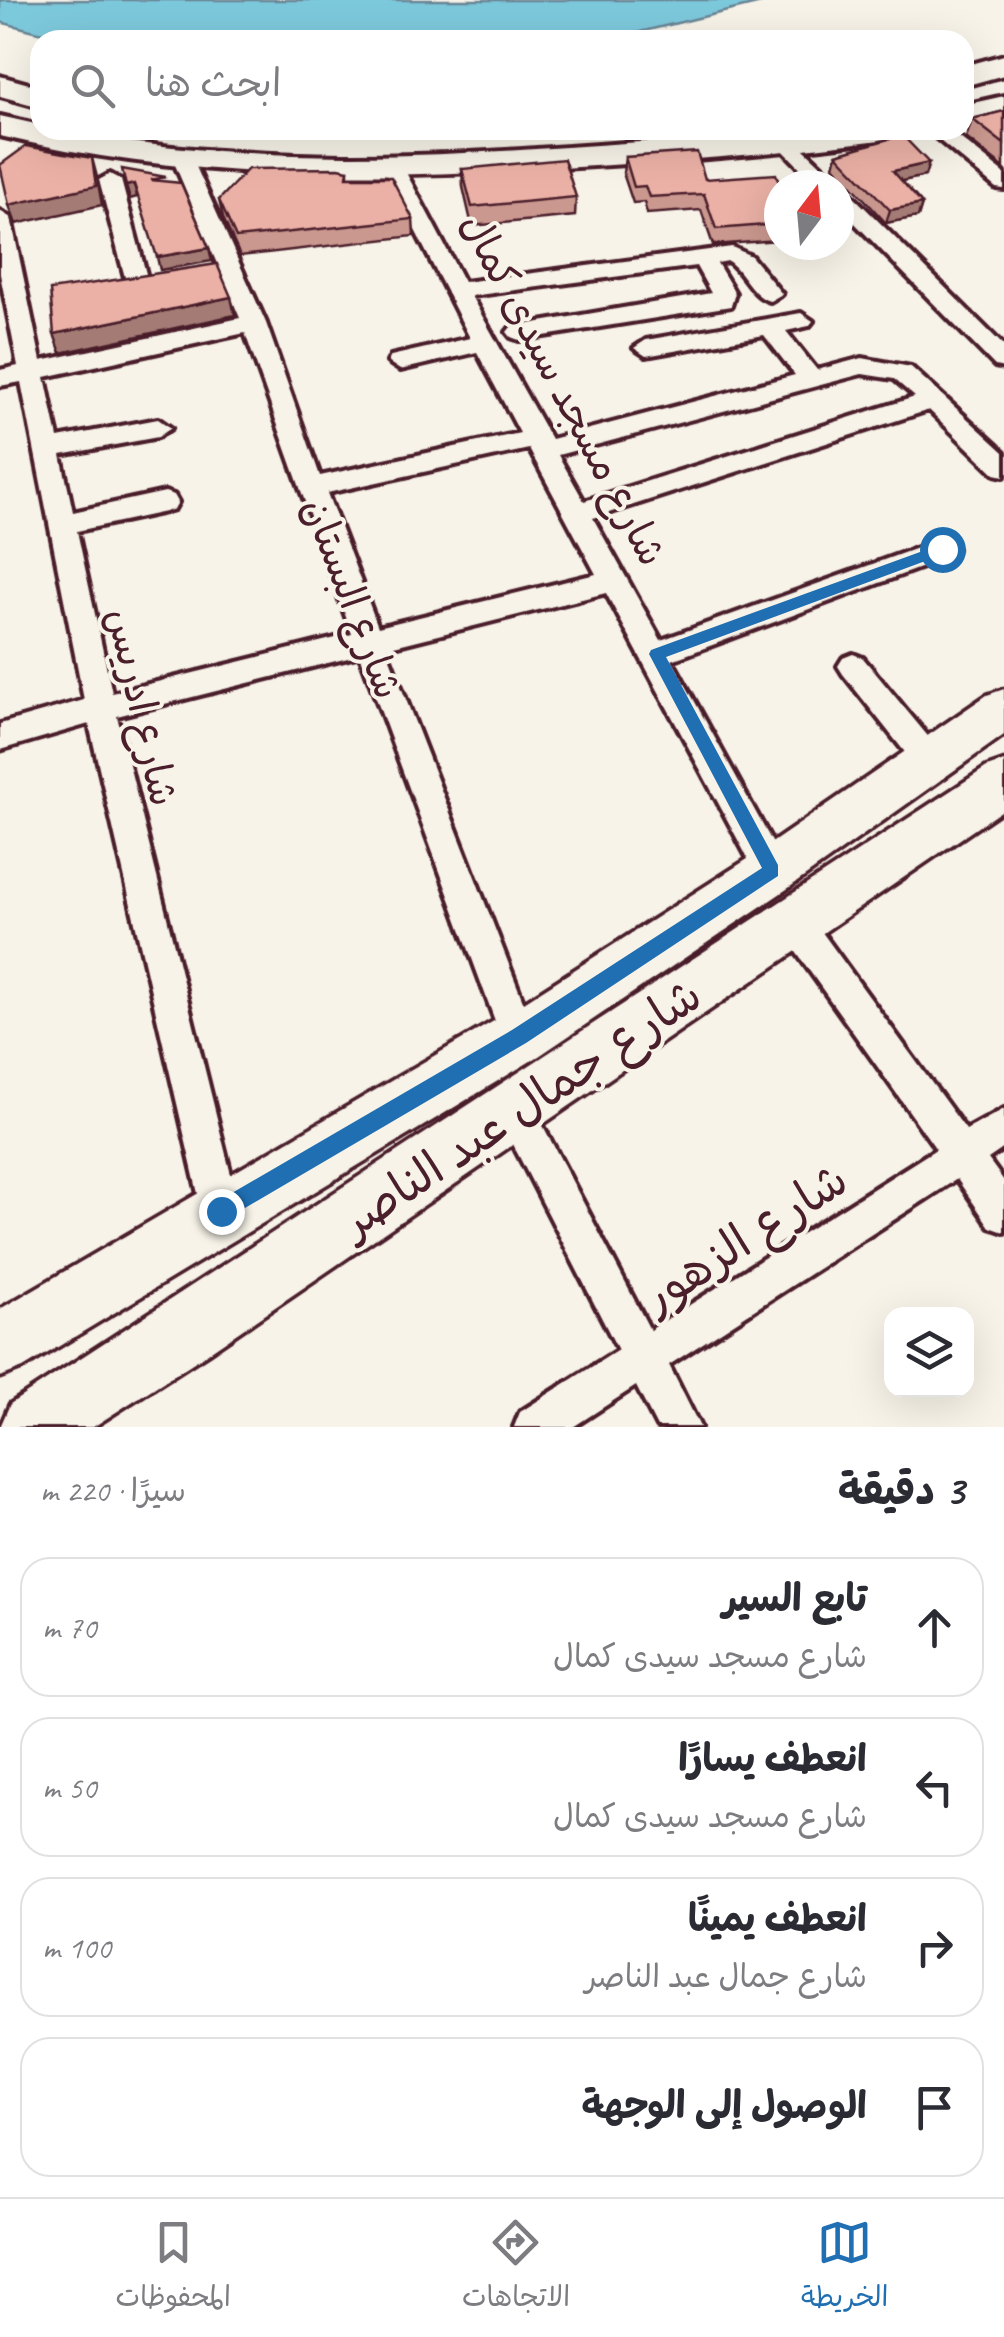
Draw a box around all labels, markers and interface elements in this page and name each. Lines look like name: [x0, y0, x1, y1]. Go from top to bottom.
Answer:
search box: [30, 30, 974, 140]
icon: search: [65, 58, 120, 113]
text: ابحث هنا: [145, 60, 281, 107]
north arrow: [764, 170, 854, 260]
street label: شارع مسجد سيدى كمال: [447, 204, 677, 575]
street label: شارع البستان: [289, 491, 413, 707]
route start: [920, 527, 966, 573]
street label: شارع ادريس: [93, 604, 189, 811]
street label: شارع جمال عبد الناصر: [325, 965, 715, 1256]
street label: شارع الزهور: [629, 1149, 860, 1330]
route end: [199, 1189, 245, 1235]
map controls: [884, 1307, 974, 1397]
button: layers: [884, 1307, 974, 1397]
text: 3 دقيقة: [838, 1464, 964, 1517]
text: سيرًا · 220 m: [40, 1470, 186, 1511]
text: تابع السير: [722, 1575, 867, 1622]
icon: ahead: [907, 1600, 962, 1655]
text: 70 m: [42, 1607, 96, 1648]
text: شارع مسجد سيدى كمال: [553, 1636, 867, 1677]
text: انعطف يسارًا: [678, 1735, 867, 1782]
icon: left: [907, 1760, 962, 1815]
text: 50 m: [42, 1767, 96, 1808]
text: شارع مسجد سيدى كمال: [553, 1796, 867, 1837]
text: انعطف يمينًا: [688, 1895, 867, 1942]
icon: right: [907, 1920, 962, 1975]
text: 100 m: [42, 1927, 111, 1968]
text: شارع جمال عبد الناصر: [585, 1956, 867, 1997]
icon: arrive: [907, 2080, 962, 2135]
text: الوصول إلى الوجهة: [581, 2082, 867, 2129]
tab: المحفوظات: [116, 2215, 231, 2321]
tab: الاتجاهات: [462, 2215, 570, 2321]
tab: الخريطة: [801, 2215, 888, 2321]

